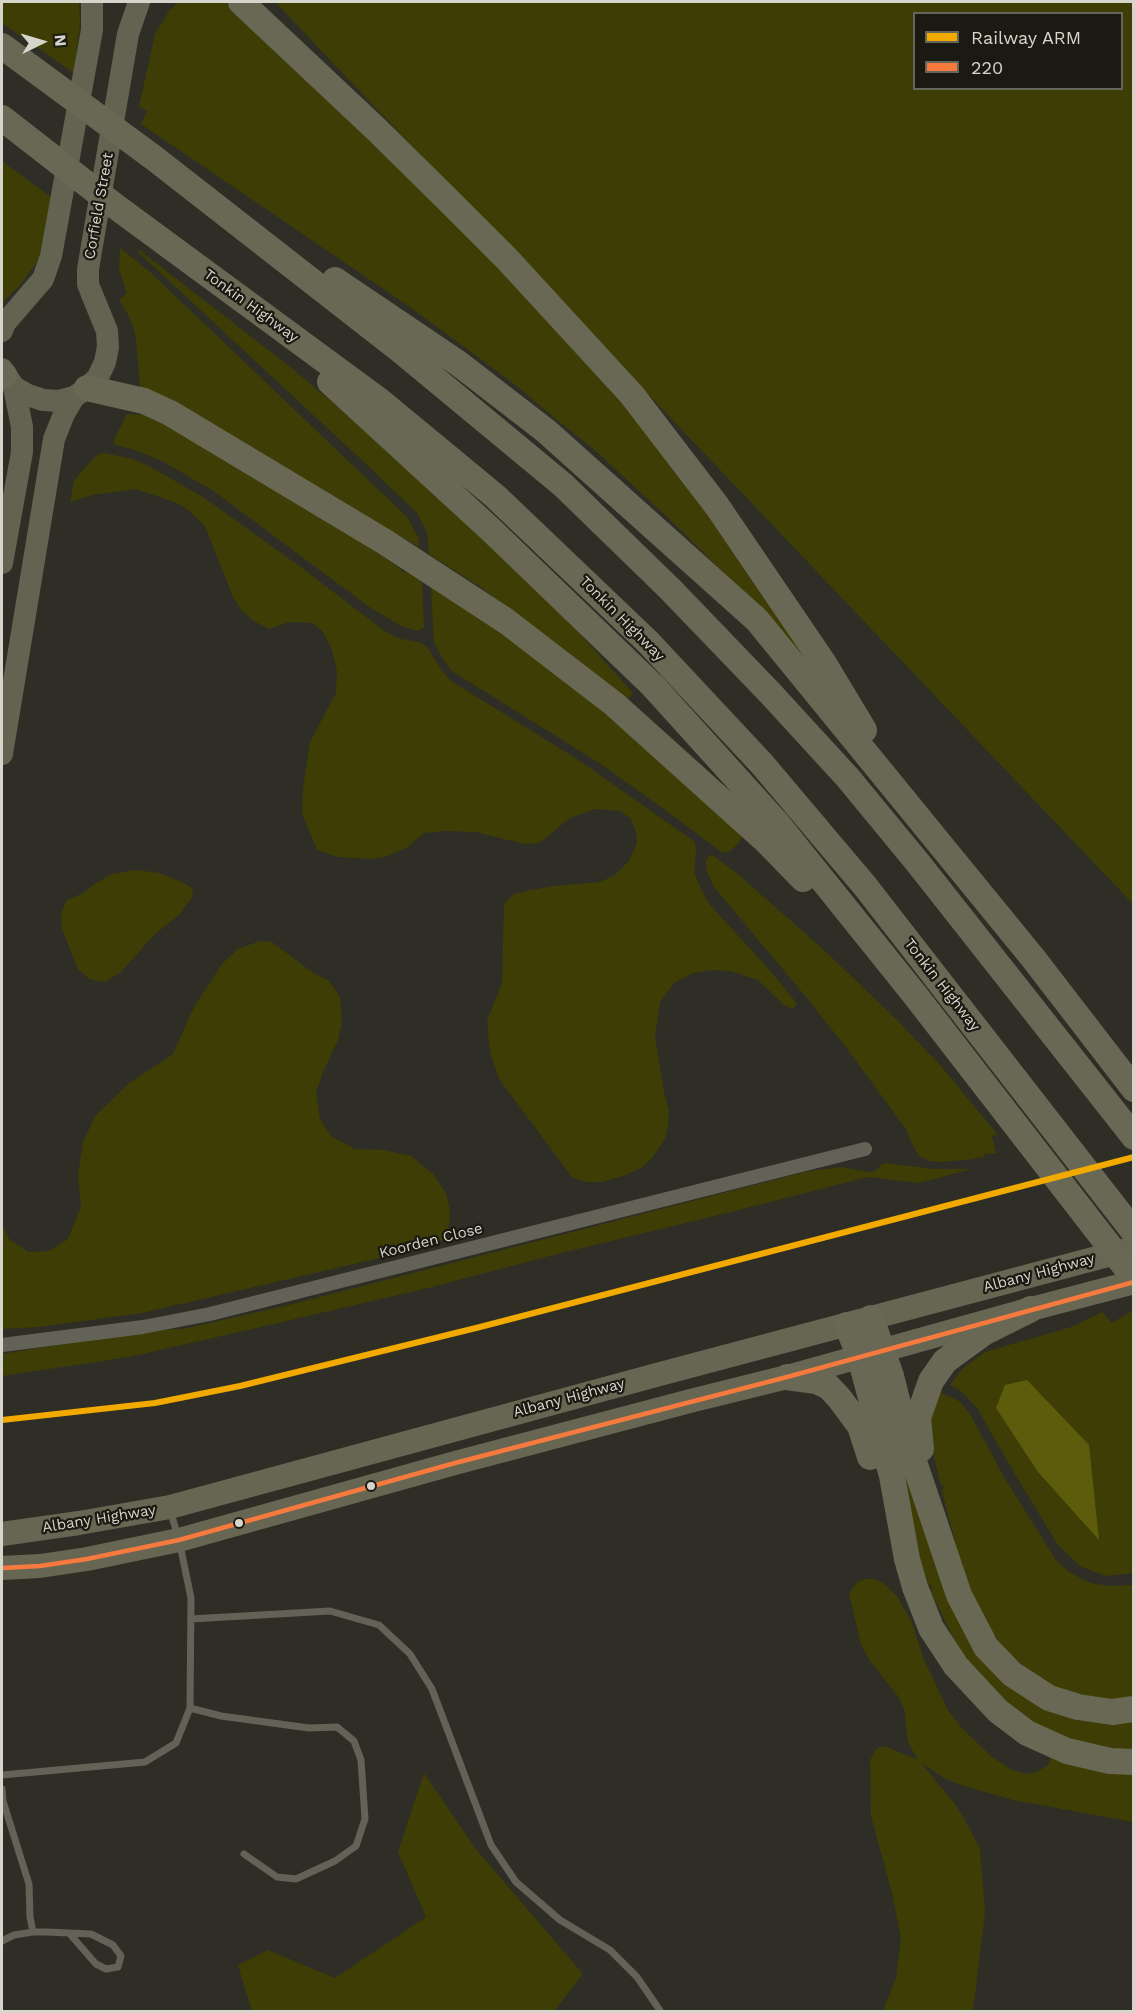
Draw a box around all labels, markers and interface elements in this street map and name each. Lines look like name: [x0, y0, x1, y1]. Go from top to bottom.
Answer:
north arrow: [12, 12, 72, 72]
legend: [913, 12, 1123, 90]
text: Railway ARM: [971, 27, 1081, 48]
text: N: [50, 34, 70, 47]
text: 220: [971, 57, 1003, 78]
street label: Corfield Street: [81, 151, 117, 261]
street label: Tonkin Highway: [200, 266, 302, 346]
street label: Tonkin Highway: [576, 573, 668, 665]
street label: Tonkin Highway: [900, 935, 984, 1035]
street label: Koorden Close: [377, 1219, 485, 1263]
street label: Albany Highway: [981, 1249, 1097, 1297]
street label: Albany Highway: [511, 1374, 627, 1422]
unlabelled marker: [365, 1480, 377, 1492]
street label: Albany Highway: [41, 1501, 157, 1537]
unlabelled marker: [233, 1517, 245, 1529]

